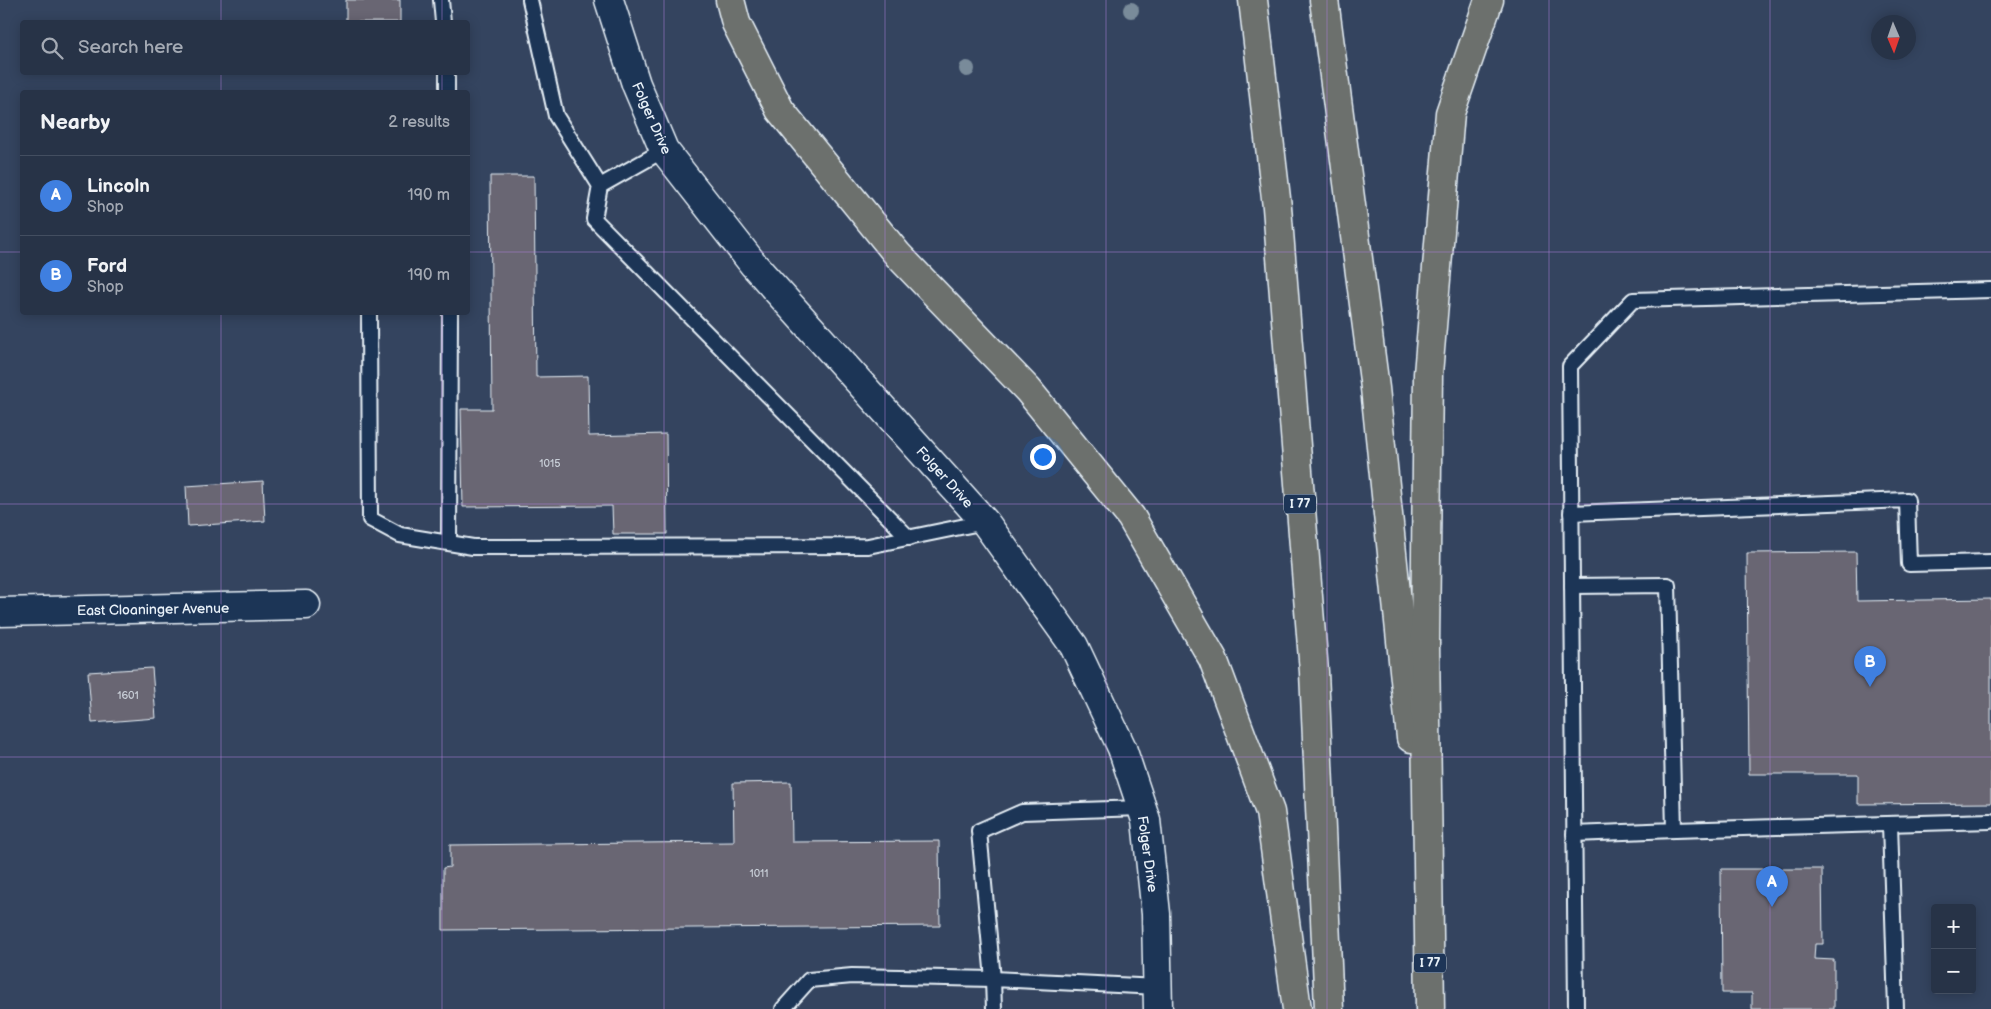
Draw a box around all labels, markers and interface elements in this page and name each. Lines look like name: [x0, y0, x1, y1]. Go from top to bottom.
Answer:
north arrow: [1871, 15, 1916, 60]
search box: [20, 20, 470, 75]
icon: search: [38, 34, 66, 62]
text: Search here: [78, 36, 183, 59]
street label: Folger Drive: [628, 80, 675, 157]
text: Nearby: [40, 110, 110, 135]
text: 2 results: [388, 113, 450, 132]
text: Lincoln: [87, 175, 150, 198]
text: A: [51, 186, 61, 205]
text: 190 m: [408, 186, 450, 205]
text: Shop: [87, 198, 124, 217]
text: Ford: [87, 255, 127, 278]
text: B: [50, 266, 62, 285]
text: 190 m: [408, 266, 450, 285]
text: Shop: [87, 278, 124, 297]
street label: Folger Drive: [913, 443, 977, 512]
your location: [1030, 444, 1056, 470]
house number: 1015: [539, 457, 561, 470]
road number: I 77: [1284, 494, 1316, 514]
street label: East Cloaninger Avenue: [77, 600, 229, 619]
pin: B: [1854, 646, 1886, 687]
house number: 1601: [117, 689, 139, 702]
street label: Folger Drive: [1134, 815, 1161, 893]
pin: A: [1756, 866, 1788, 907]
house number: 1011: [749, 867, 769, 880]
map controls: [1931, 904, 1976, 994]
button: +: [1931, 904, 1976, 949]
button: −: [1931, 949, 1976, 994]
road number: I 77: [1414, 954, 1446, 972]

